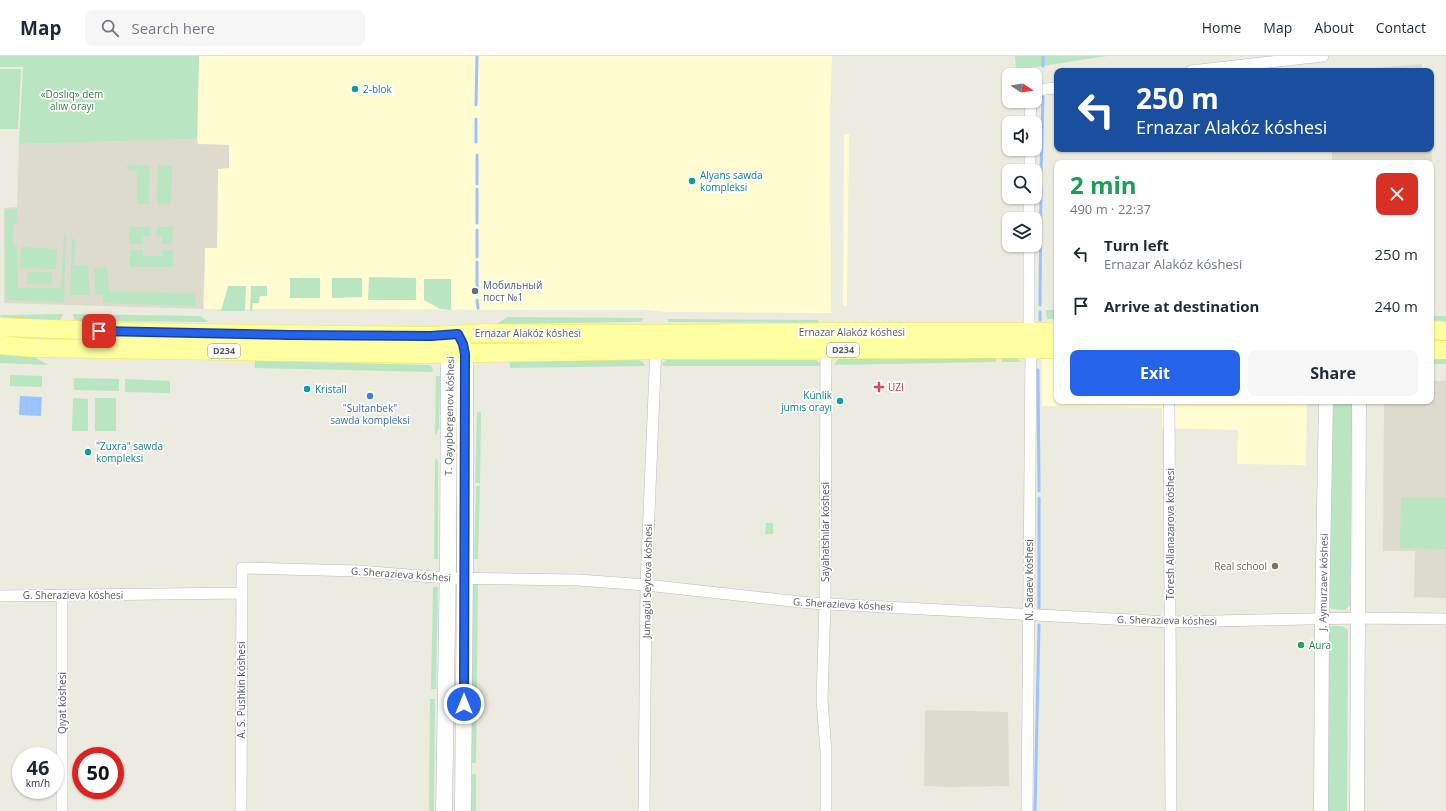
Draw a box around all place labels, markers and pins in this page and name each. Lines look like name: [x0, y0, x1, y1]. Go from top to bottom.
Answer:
place label: 2-blok: [363, 82, 393, 96]
marker: 2-blok: [350, 84, 360, 94]
place label: Alyans sawda kompleksi: [700, 168, 763, 194]
marker: Alyans sawda kompleksi: [687, 176, 697, 186]
place label: Мобильный пост №1: [483, 278, 542, 304]
marker: Мобильный пост №1: [470, 286, 480, 296]
pin: [82, 314, 116, 348]
place label: UZI: [888, 380, 904, 394]
marker: UZI: [873, 381, 885, 393]
place label: Kristall: [315, 382, 347, 396]
marker: Kristall: [302, 384, 312, 394]
place label: Kúnlik jumıs orayı: [780, 388, 833, 414]
marker: "Sultanbek" sawda kompleksi: [365, 391, 375, 401]
marker: Kúnlik jumıs orayı: [835, 396, 845, 406]
place label: "Sultanbek" sawda kompleksi: [330, 401, 410, 427]
place label: "Zuxra" sawda kompleksi: [96, 439, 163, 465]
marker: "Zuxra" sawda kompleksi: [83, 447, 93, 457]
place label: Real school: [1214, 559, 1267, 573]
marker: Real school: [1270, 561, 1280, 571]
place label: Aura: [1309, 638, 1331, 652]
marker: Aura: [1296, 640, 1306, 650]

